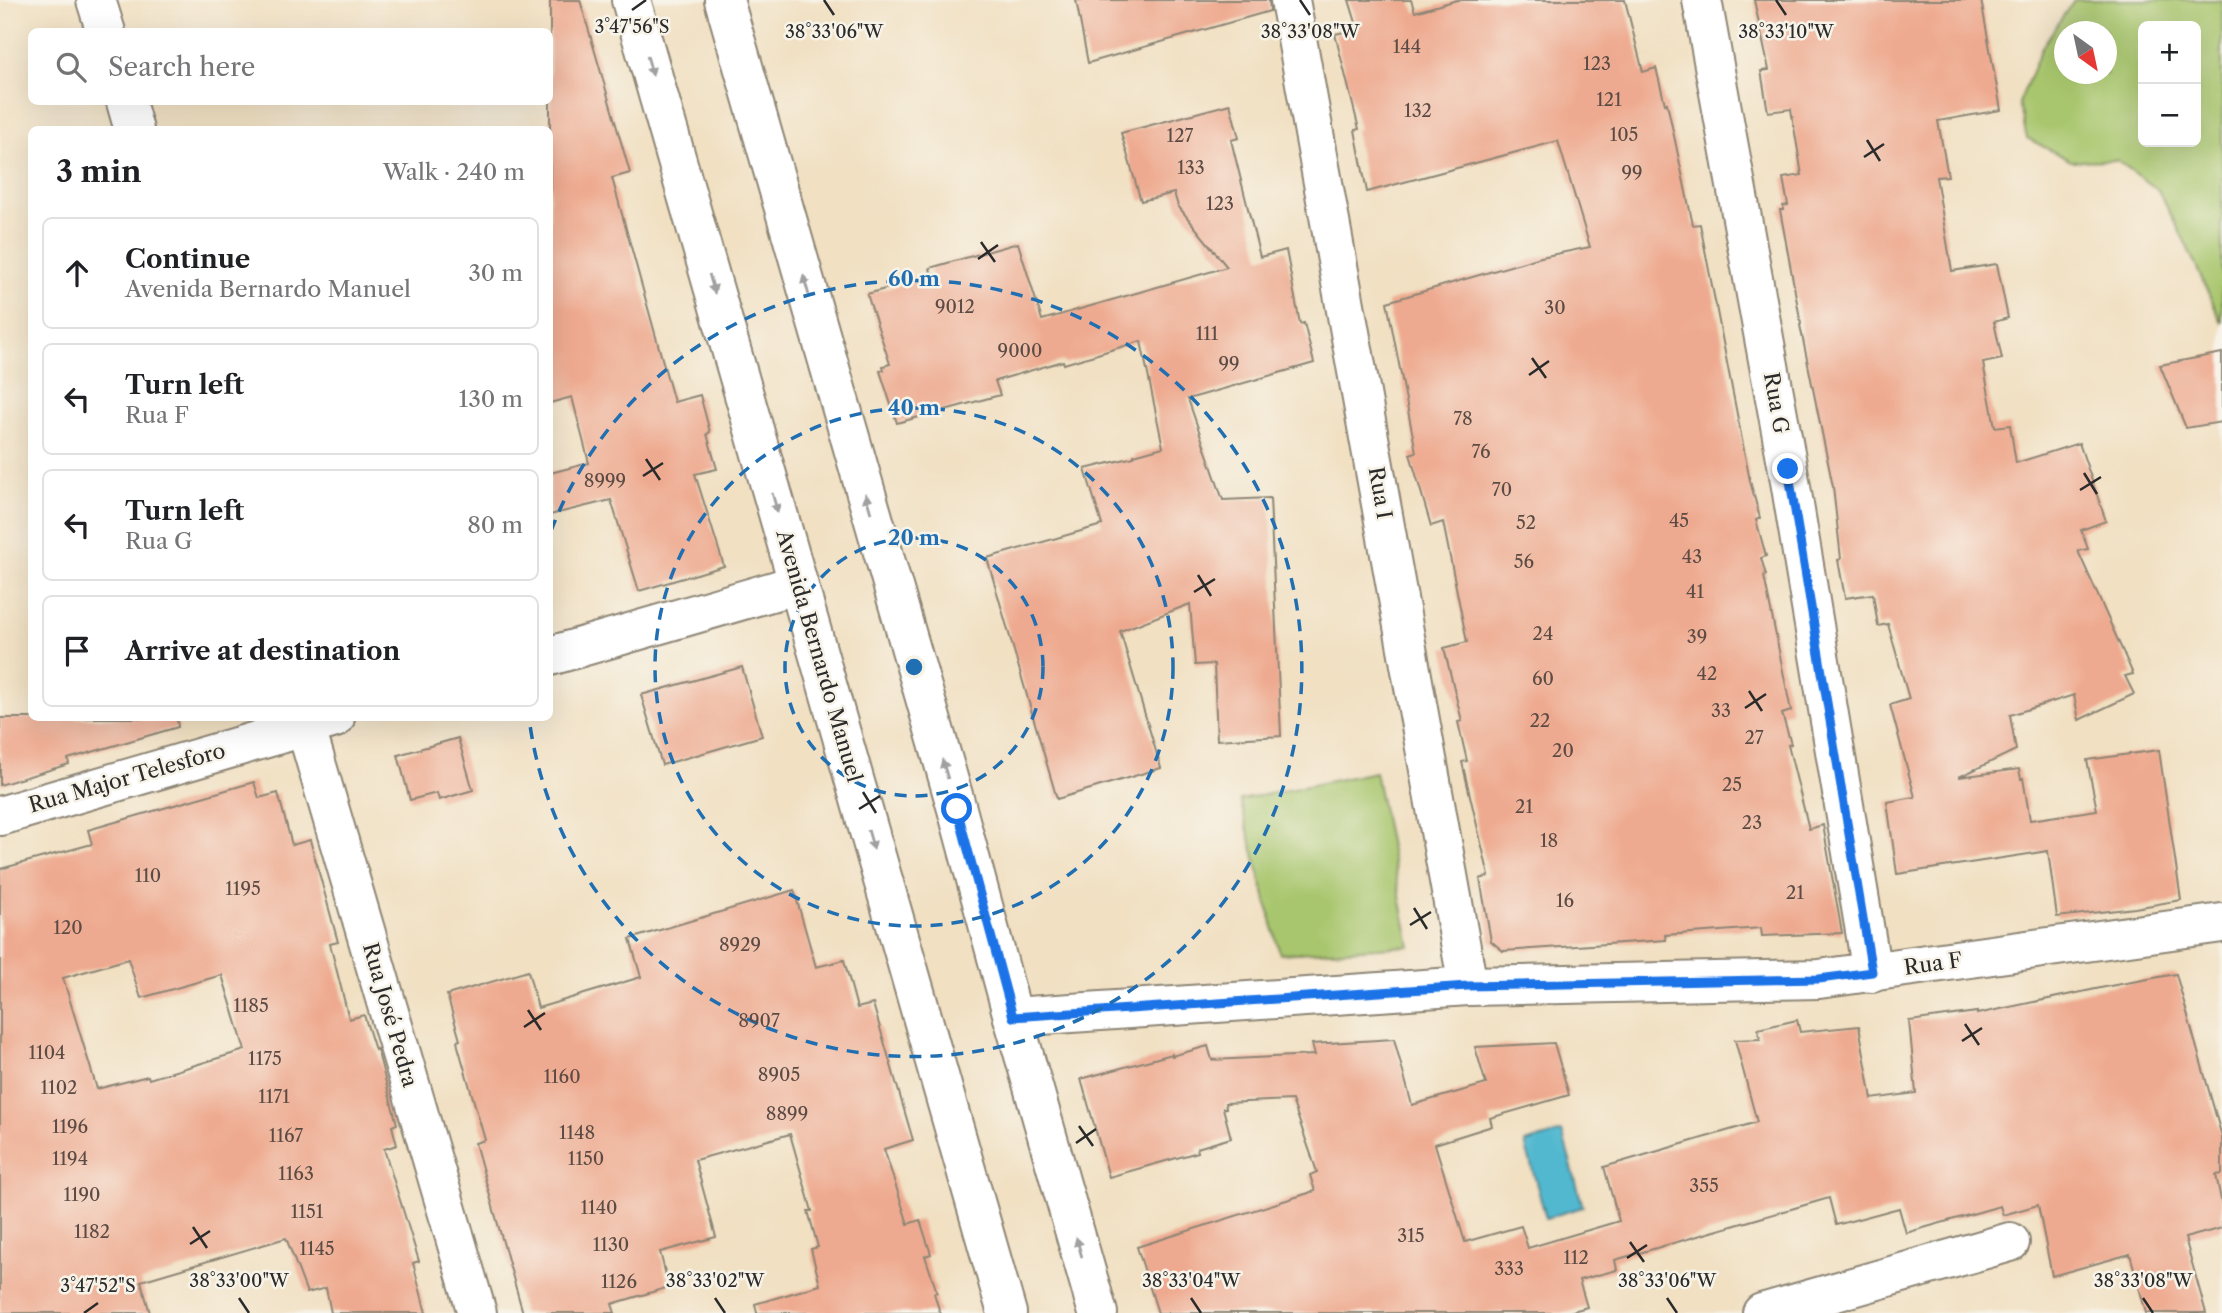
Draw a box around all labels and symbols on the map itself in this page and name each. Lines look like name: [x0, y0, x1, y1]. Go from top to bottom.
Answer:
text: 3°47'56"S: [594, 16, 670, 38]
text: 38°33'06"W: [785, 21, 884, 43]
text: 38°33'08"W: [1261, 21, 1361, 43]
text: 38°33'10"W: [1738, 21, 1835, 43]
north arrow: [2054, 21, 2117, 84]
house number: 144: [1393, 36, 1421, 58]
house number: 123: [1583, 53, 1611, 75]
one-way arrow: [645, 56, 655, 77]
house number: 121: [1596, 89, 1622, 111]
house number: 132: [1404, 100, 1432, 122]
house number: 105: [1610, 124, 1638, 146]
house number: 127: [1167, 125, 1194, 147]
house number: 133: [1177, 157, 1205, 179]
house number: 99: [1621, 162, 1643, 184]
house number: 123: [1206, 193, 1234, 215]
text: 60 m: [888, 266, 940, 291]
one-way arrow: [707, 274, 718, 296]
one-way arrow: [800, 274, 810, 295]
house number: 9012: [935, 296, 975, 318]
house number: 30: [1544, 297, 1566, 319]
house number: 111: [1196, 323, 1219, 345]
house number: 9000: [998, 340, 1042, 362]
house number: 99: [1218, 353, 1240, 375]
street label: Rua G: [1759, 370, 1794, 436]
text: 40 m: [888, 395, 940, 420]
house number: 78: [1453, 408, 1473, 430]
house number: 76: [1471, 441, 1491, 463]
route end: [1772, 453, 1803, 484]
street label: Rua I: [1364, 465, 1397, 521]
house number: 8999: [584, 470, 626, 492]
house number: 70: [1492, 479, 1512, 501]
one-way arrow: [770, 492, 781, 514]
one-way arrow: [863, 493, 873, 514]
house number: 45: [1669, 510, 1689, 532]
house number: 52: [1516, 512, 1536, 534]
text: 20 m: [888, 525, 940, 550]
street label: Avenida Bernardo Manuel: [771, 526, 867, 785]
house number: 43: [1682, 546, 1702, 568]
house number: 56: [1514, 551, 1534, 573]
house number: 41: [1686, 581, 1704, 603]
house number: 24: [1533, 623, 1553, 645]
house number: 39: [1687, 626, 1707, 648]
centre of rings: [902, 655, 926, 679]
house number: 42: [1697, 663, 1717, 685]
house number: 60: [1532, 668, 1554, 690]
house number: 33: [1711, 700, 1731, 722]
house number: 22: [1530, 710, 1550, 732]
house number: 27: [1744, 727, 1764, 749]
street label: Rua Major Telesforo: [26, 737, 228, 818]
house number: 20: [1552, 740, 1574, 762]
one-way arrow: [939, 758, 950, 780]
house number: 25: [1722, 774, 1742, 796]
route start: [941, 793, 972, 824]
house number: 21: [1515, 796, 1533, 818]
house number: 23: [1742, 812, 1762, 834]
one-way arrow: [867, 829, 877, 850]
house number: 18: [1540, 830, 1558, 852]
house number: 110: [135, 865, 161, 887]
house number: 1195: [225, 878, 261, 900]
house number: 21: [1786, 882, 1804, 904]
house number: 16: [1556, 890, 1574, 912]
house number: 120: [53, 917, 83, 939]
house number: 8929: [719, 934, 761, 956]
street label: Rua José Pedra: [358, 940, 423, 1091]
street label: Rua F: [1902, 947, 1964, 980]
house number: 1185: [233, 995, 269, 1017]
house number: 8907: [738, 1010, 780, 1032]
house number: 1104: [29, 1042, 65, 1064]
house number: 1175: [248, 1048, 282, 1070]
house number: 8905: [758, 1064, 800, 1086]
house number: 1160: [543, 1066, 581, 1088]
house number: 1102: [41, 1077, 77, 1099]
house number: 1171: [258, 1086, 290, 1108]
house number: 8899: [766, 1103, 808, 1125]
house number: 1196: [52, 1116, 88, 1138]
house number: 1148: [559, 1122, 595, 1144]
house number: 1167: [269, 1125, 303, 1147]
house number: 1194: [52, 1148, 88, 1170]
house number: 1150: [568, 1148, 604, 1170]
house number: 1163: [278, 1163, 314, 1185]
house number: 355: [1689, 1175, 1719, 1197]
house number: 1190: [63, 1184, 101, 1206]
house number: 1140: [581, 1197, 617, 1219]
house number: 1151: [291, 1201, 324, 1223]
house number: 1182: [74, 1221, 110, 1243]
house number: 315: [1397, 1225, 1425, 1247]
house number: 1130: [593, 1234, 629, 1256]
one-way arrow: [1074, 1237, 1084, 1258]
house number: 1145: [299, 1238, 335, 1260]
house number: 112: [1563, 1247, 1589, 1269]
house number: 333: [1494, 1258, 1524, 1280]
text: 38°33'00"W: [189, 1270, 290, 1292]
text: 38°33'02"W: [666, 1270, 765, 1292]
text: 38°33'04"W: [1142, 1270, 1241, 1292]
text: 38°33'06"W: [1618, 1270, 1717, 1292]
text: 38°33'08"W: [2094, 1270, 2194, 1292]
house number: 1126: [601, 1271, 637, 1293]
text: 3°47'52"S: [60, 1275, 136, 1297]

